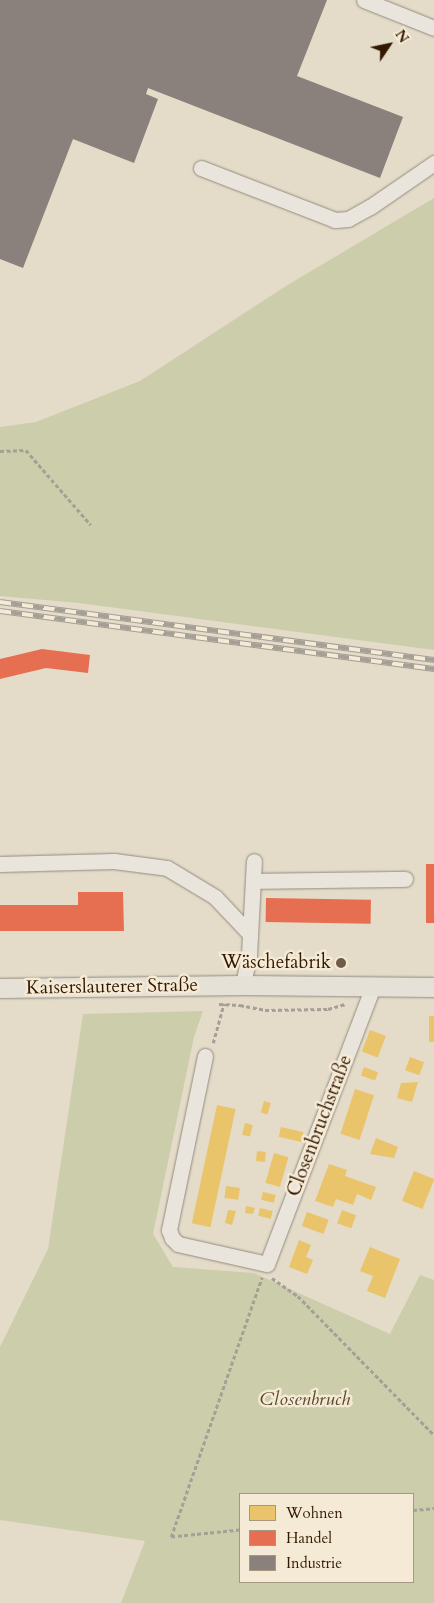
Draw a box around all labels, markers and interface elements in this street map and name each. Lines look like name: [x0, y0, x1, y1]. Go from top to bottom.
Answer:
north arrow: [364, 20, 414, 70]
text: N: [391, 26, 413, 47]
place label: Wäschefabrik: [221, 952, 331, 974]
marker: Wäschefabrik: [335, 957, 347, 969]
street label: Kaiserslauterer Straße: [26, 974, 198, 1000]
street label: Closenbruchstraße: [283, 1052, 357, 1200]
park label: Closenbruch: [260, 1389, 350, 1411]
legend: [239, 1493, 414, 1583]
text: Wohnen: [286, 1503, 343, 1523]
text: Handel: [286, 1528, 332, 1548]
text: Industrie: [286, 1553, 342, 1573]

